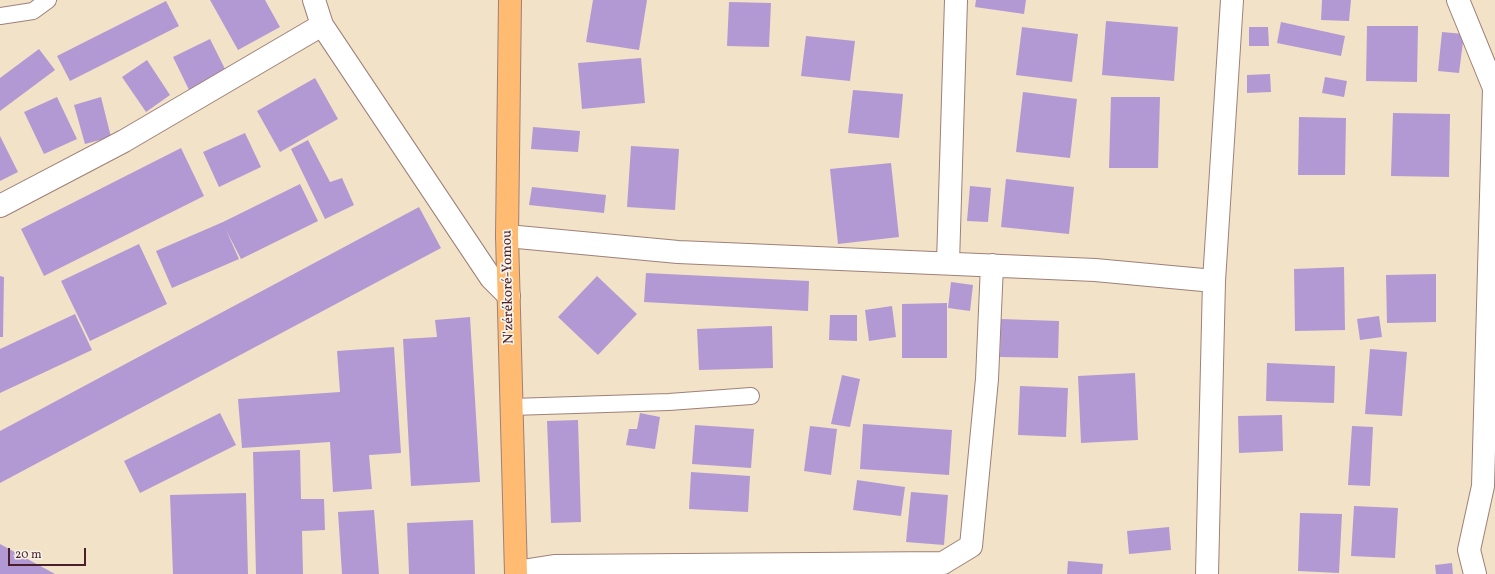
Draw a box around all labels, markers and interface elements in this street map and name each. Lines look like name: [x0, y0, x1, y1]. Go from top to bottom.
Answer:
street label: N'zérékoré-Yomou: [500, 230, 518, 344]
scale bar: [10, 540, 88, 566]
text: 20 m: [15, 547, 42, 563]

